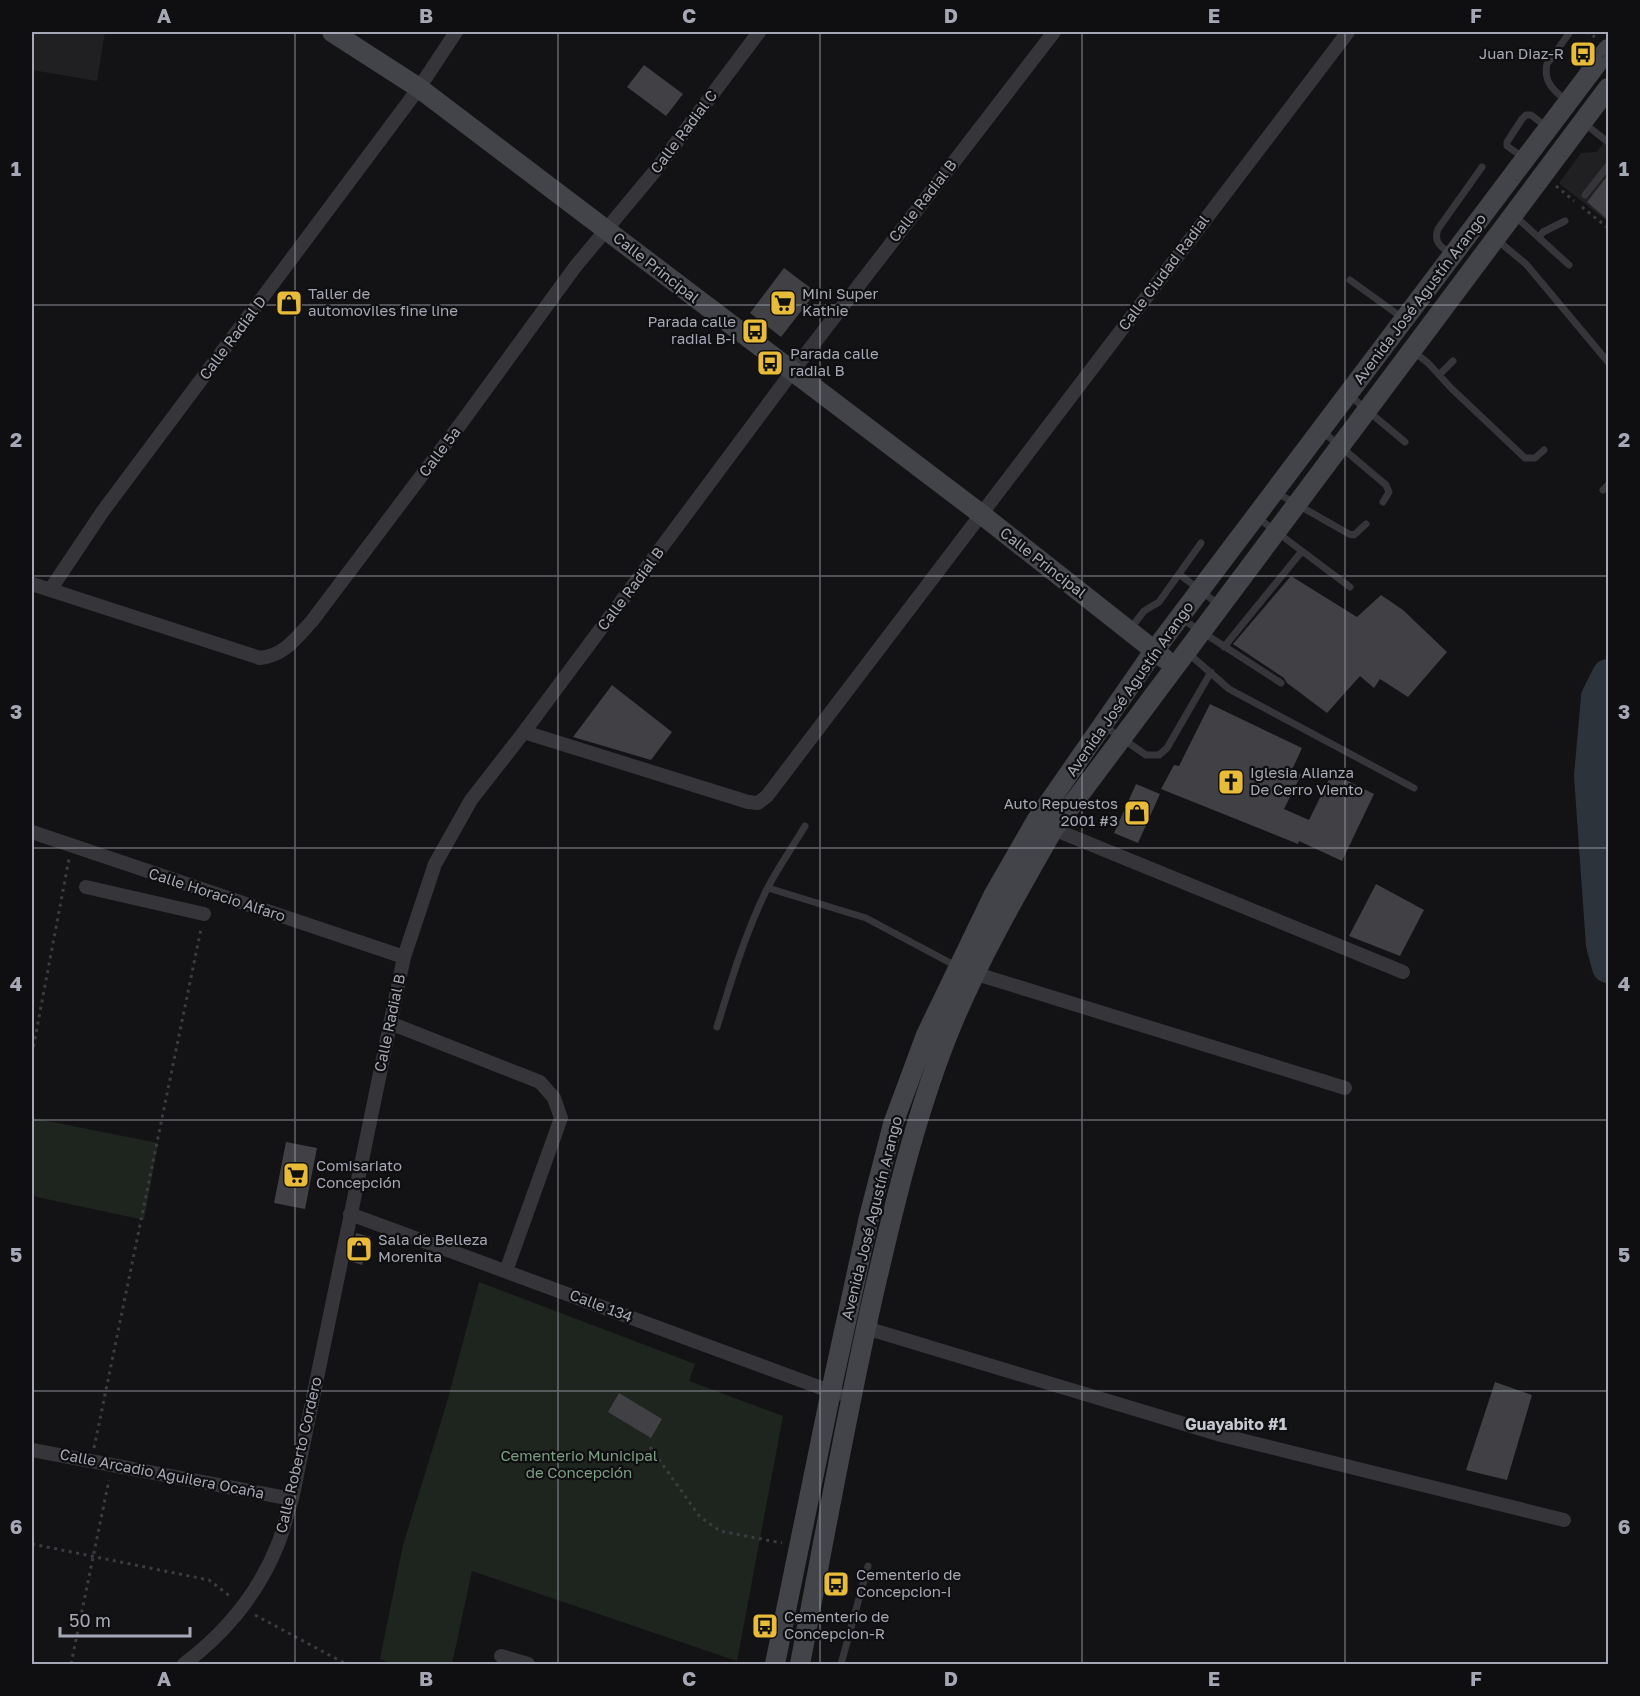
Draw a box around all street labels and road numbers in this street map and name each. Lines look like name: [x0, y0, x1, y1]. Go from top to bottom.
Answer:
street label: Calle Radial C: [646, 86, 720, 177]
street label: Calle Radial B: [885, 156, 960, 245]
street label: Avenida José Agustín Arango: [1349, 209, 1489, 387]
street label: Calle Ciudad Radial: [1114, 211, 1213, 334]
street label: Calle Principal: [610, 228, 703, 306]
street label: Calle Radial D: [195, 292, 269, 383]
street label: Calle 5a: [415, 423, 464, 480]
street label: Calle Principal: [997, 523, 1090, 601]
street label: Calle Radial B: [593, 543, 667, 634]
street label: Avenida José Agustín Arango: [1062, 598, 1197, 779]
street label: Calle Horacio Alfaro: [147, 863, 288, 925]
street label: Calle Radial B: [370, 972, 408, 1073]
street label: Avenida José Agustín Arango: [837, 1114, 905, 1321]
street label: Calle 134: [567, 1285, 635, 1325]
street label: Calle Roberto Cordero: [271, 1375, 325, 1535]
street label: Calle Arcadio Aguilera Ocaña: [58, 1444, 266, 1502]

